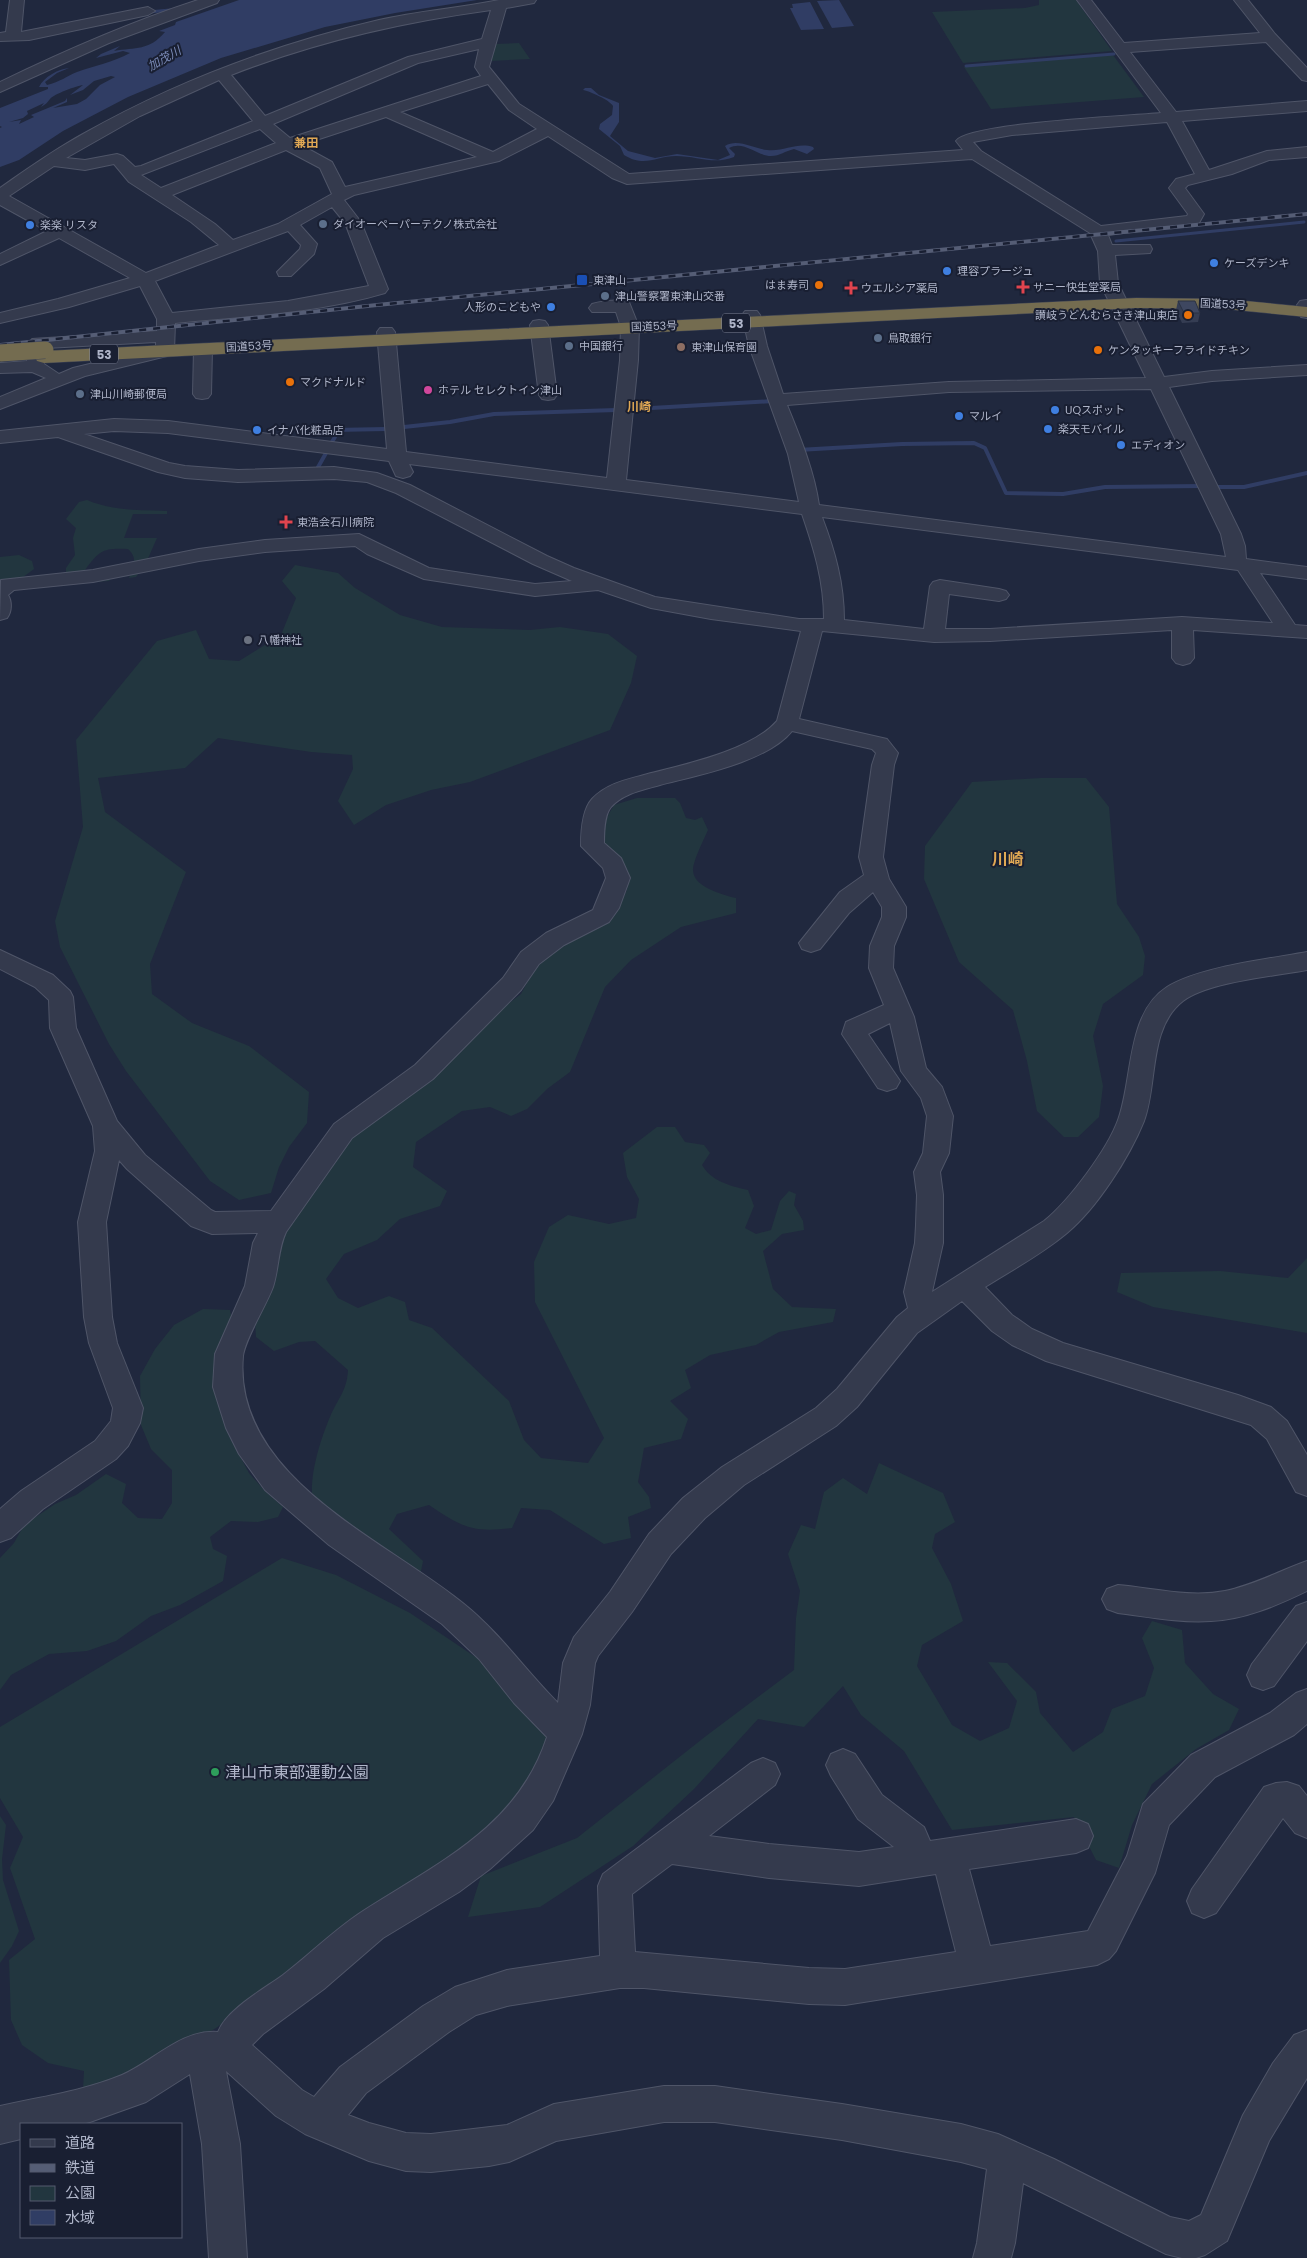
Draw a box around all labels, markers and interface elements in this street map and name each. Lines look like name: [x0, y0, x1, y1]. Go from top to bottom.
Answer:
water label: 加茂川: [144, 41, 186, 74]
district label: 兼田: [294, 134, 318, 151]
place label: ダイオーペーパーテクノ株式会社: [333, 216, 497, 232]
place label: 楽楽 リスタ: [40, 217, 98, 233]
marker: ダイオーペーパーテクノ株式会社: [317, 218, 329, 230]
marker: 楽楽 リスタ: [24, 219, 36, 231]
place label: ケーズデンキ: [1224, 255, 1289, 271]
marker: ケーズデンキ: [1208, 257, 1220, 269]
place label: 理容プラージュ: [957, 263, 1033, 279]
marker: 理容プラージュ: [941, 265, 953, 277]
place label: 東津山: [593, 272, 626, 288]
marker: 東津山: [575, 273, 589, 287]
place label: はま寿司: [765, 277, 809, 293]
marker: はま寿司: [813, 279, 825, 291]
place label: サニー快生堂薬局: [1033, 279, 1121, 295]
place label: ウエルシア薬局: [861, 280, 938, 296]
marker: サニー快生堂薬局: [1017, 281, 1029, 293]
marker: ウエルシア薬局: [845, 282, 857, 294]
place label: 津山警察署東津山交番: [615, 288, 725, 304]
marker: 津山警察署東津山交番: [599, 290, 611, 302]
street label: 国道53号: [1199, 295, 1247, 313]
place label: 人形のこどもや: [464, 299, 541, 315]
marker: 人形のこどもや: [545, 301, 557, 313]
place label: 讃岐うどんむらさき津山東店: [1035, 307, 1178, 323]
marker: 讃岐うどんむらさき津山東店: [1182, 309, 1194, 321]
road number: 53: [722, 314, 750, 332]
street label: 国道53号: [631, 317, 677, 335]
place label: 鳥取銀行: [888, 330, 932, 346]
marker: 鳥取銀行: [872, 332, 884, 344]
street label: 国道53号: [225, 337, 273, 355]
place label: 中国銀行: [579, 338, 623, 354]
place label: 東津山保育園: [691, 339, 757, 355]
marker: 中国銀行: [563, 340, 575, 352]
marker: 東津山保育園: [675, 341, 687, 353]
place label: ケンタッキーフライドチキン: [1108, 342, 1250, 358]
road number: 53: [90, 344, 118, 364]
marker: ケンタッキーフライドチキン: [1092, 344, 1104, 356]
place label: マクドナルド: [300, 374, 366, 390]
marker: マクドナルド: [284, 376, 296, 388]
place label: ホテル セレクトイン津山: [438, 382, 562, 398]
marker: ホテル セレクトイン津山: [422, 384, 434, 396]
place label: 津山川崎郵便局: [90, 386, 167, 402]
marker: 津山川崎郵便局: [74, 388, 86, 400]
district label: 川崎: [627, 398, 651, 415]
place label: UQスポット: [1065, 402, 1125, 418]
marker: UQスポット: [1049, 404, 1061, 416]
place label: マルイ: [969, 408, 1002, 424]
marker: マルイ: [953, 410, 965, 422]
place label: 楽天モバイル: [1058, 421, 1124, 437]
place label: イナバ化粧品店: [267, 422, 344, 438]
marker: 楽天モバイル: [1042, 423, 1054, 435]
marker: イナバ化粧品店: [251, 424, 263, 436]
place label: エディオン: [1131, 437, 1185, 453]
marker: エディオン: [1115, 439, 1127, 451]
place label: 東浩会石川病院: [297, 514, 374, 530]
marker: 東浩会石川病院: [279, 515, 293, 529]
place label: 八幡神社: [258, 632, 302, 648]
marker: 八幡神社: [242, 634, 254, 646]
district label: 川崎: [992, 848, 1024, 871]
place label: 津山市東部運動公園: [225, 1761, 369, 1784]
marker: 津山市東部運動公園: [209, 1766, 221, 1778]
legend: [20, 2123, 182, 2238]
text: 道路: [65, 2132, 95, 2153]
text: 鉄道: [65, 2157, 95, 2178]
text: 公園: [65, 2182, 95, 2203]
text: 水域: [65, 2207, 95, 2228]

